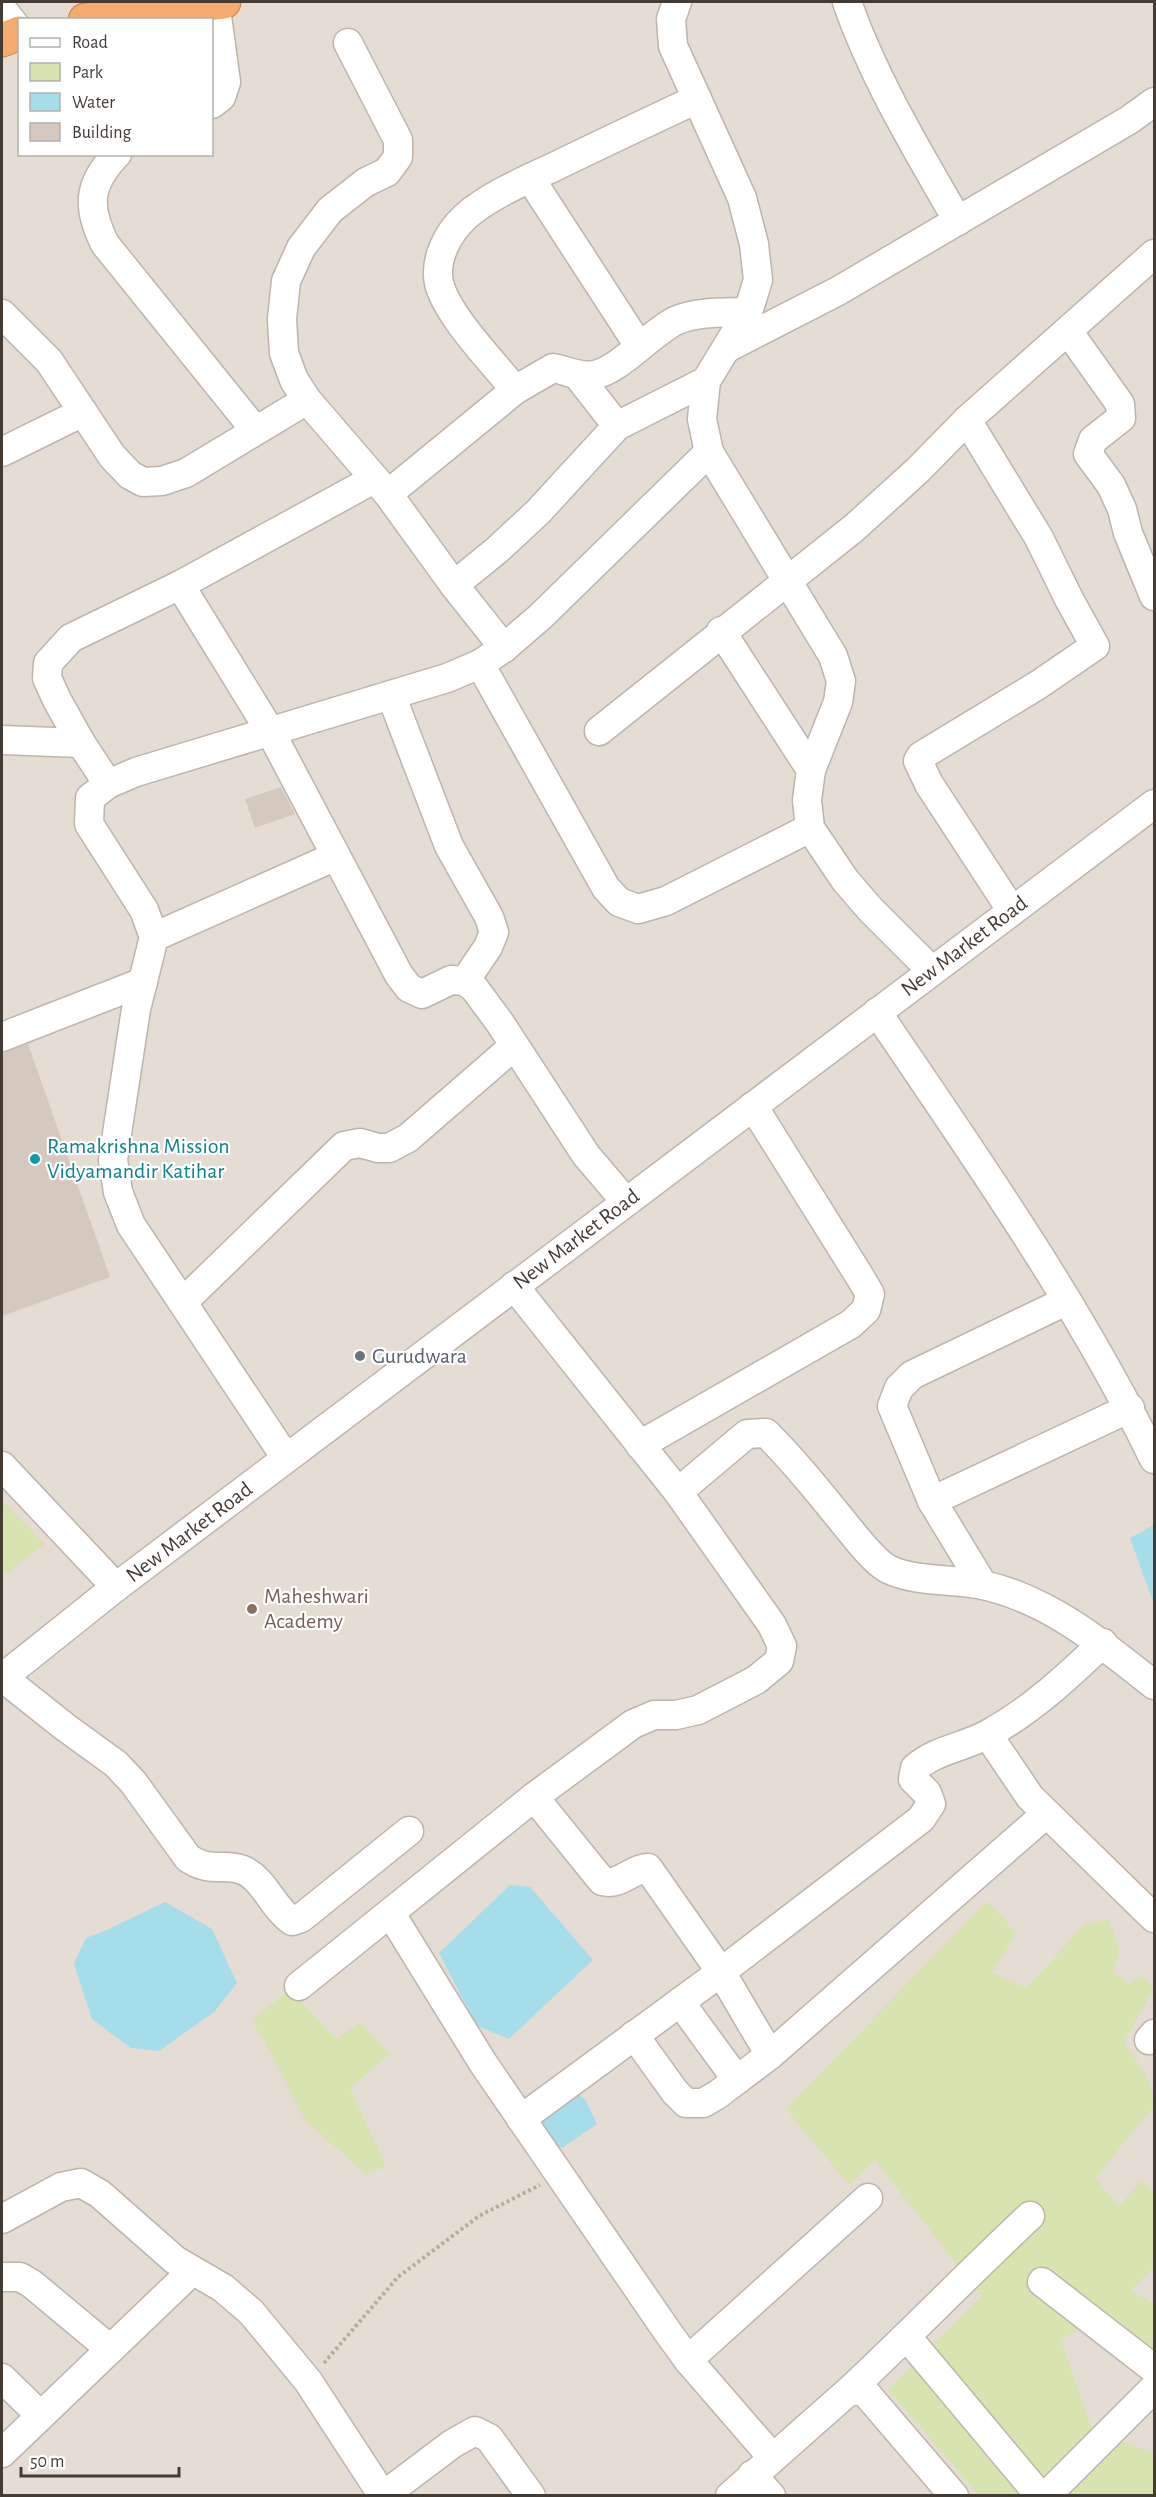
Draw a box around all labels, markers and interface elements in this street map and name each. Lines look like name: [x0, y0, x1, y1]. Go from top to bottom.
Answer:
legend: [18, 18, 213, 156]
text: Road: [72, 34, 108, 52]
text: Park: [72, 64, 104, 82]
text: Water: [72, 94, 115, 112]
text: Building: [72, 124, 132, 142]
street label: New Market Road: [897, 892, 1031, 1000]
place label: Ramakrishna Mission Vidyamandir Katihar: [47, 1135, 230, 1182]
marker: Ramakrishna Mission Vidyamandir Katihar: [28, 1152, 42, 1166]
street label: New Market Road: [509, 1185, 643, 1293]
place label: Gurudwara: [372, 1345, 467, 1367]
marker: Gurudwara: [353, 1349, 367, 1363]
street label: New Market Road: [122, 1478, 256, 1586]
place label: Maheshwari Academy: [264, 1585, 369, 1632]
marker: Maheshwari Academy: [245, 1602, 259, 1616]
scale bar: [21, 2440, 178, 2478]
text: 50 m: [30, 2453, 64, 2471]

